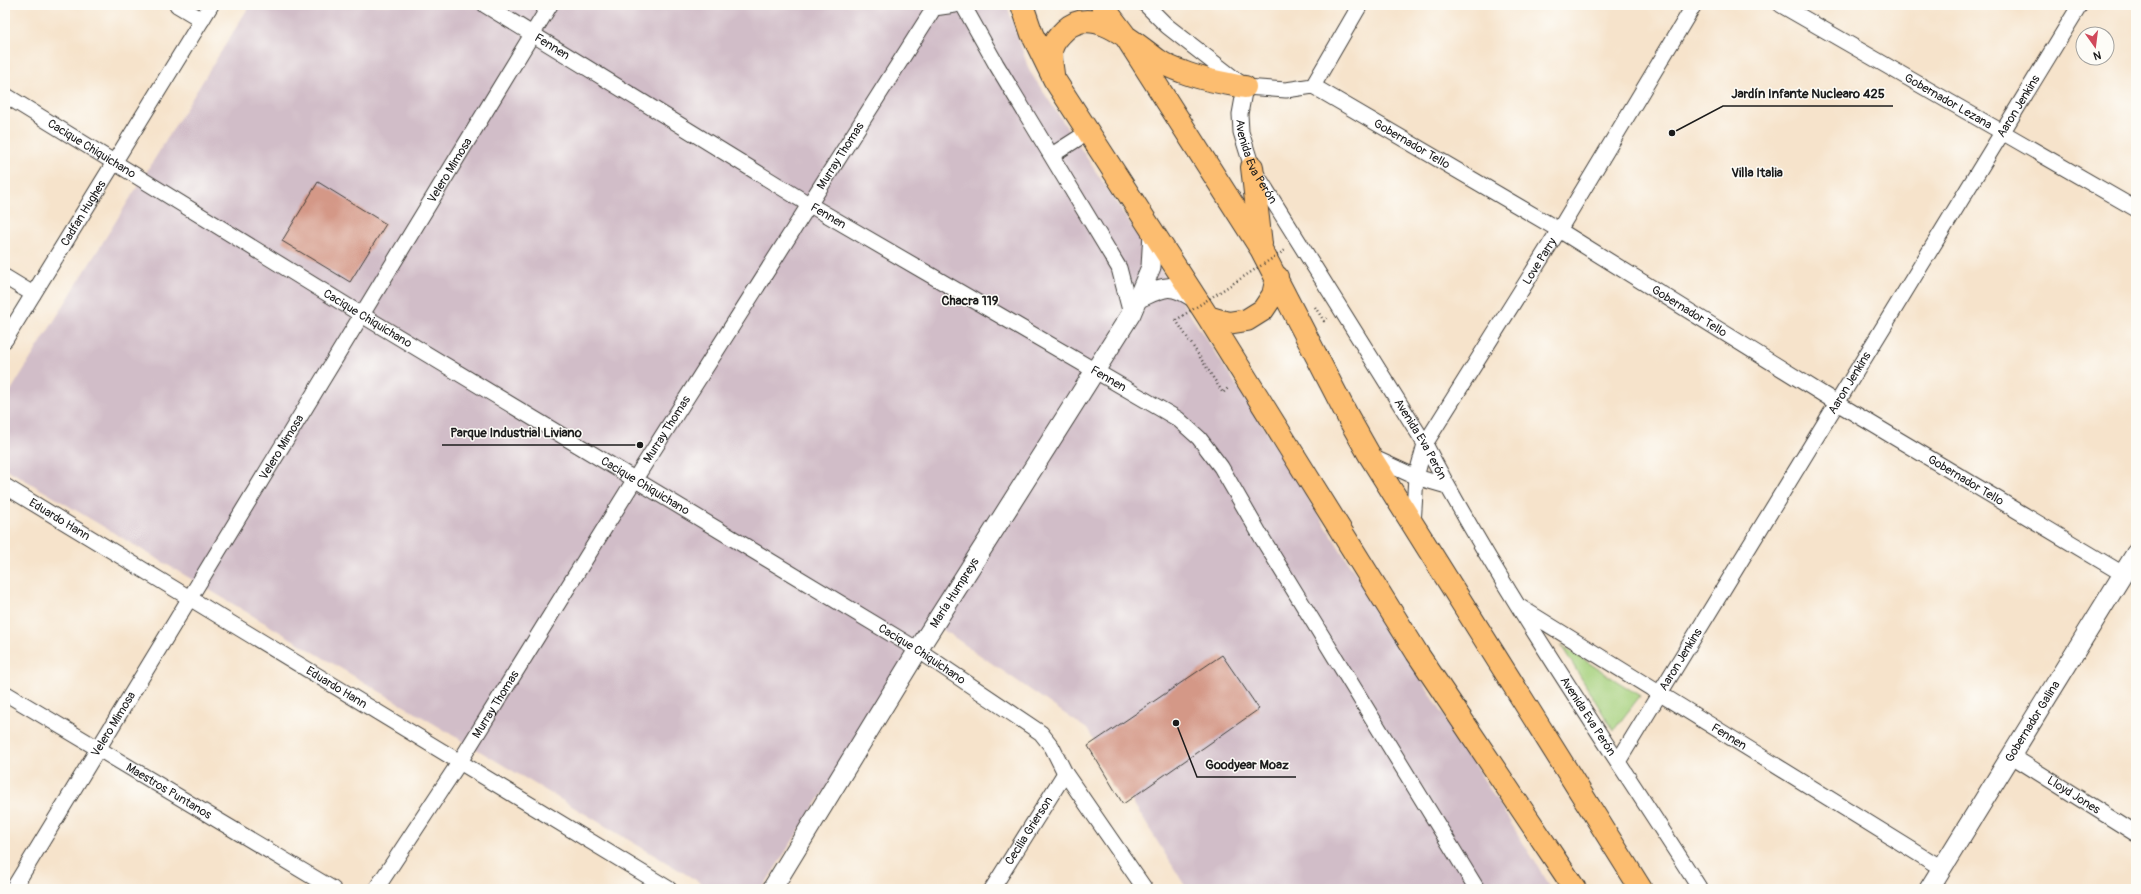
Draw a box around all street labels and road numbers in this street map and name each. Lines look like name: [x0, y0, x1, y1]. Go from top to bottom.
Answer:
street label: Fennen: [532, 30, 573, 63]
street label: Gobernador Lezana: [1902, 70, 1995, 132]
street label: Aaron Jenkins: [1993, 72, 2043, 140]
street label: Cacique Chiquichano: [45, 116, 139, 182]
street label: Gobernador Tello: [1371, 116, 1453, 172]
street label: Murray Thomas: [813, 119, 867, 192]
street label: Avenida Eva Perón: [1233, 119, 1281, 207]
street label: Velero Mimosa: [424, 135, 475, 206]
street label: Cadfan Hughes: [57, 177, 109, 249]
street label: Fennen: [808, 200, 849, 232]
street label: Love Parry: [1519, 235, 1560, 287]
street label: Gobernador Tello: [1649, 282, 1730, 340]
street label: Cacique Chiquichano: [321, 286, 415, 351]
street label: Aaron Jenkins: [1825, 348, 1874, 417]
street label: Fennen: [1088, 362, 1129, 395]
street label: Murray Thomas: [640, 392, 694, 466]
street label: Avenida Eva Perón: [1391, 396, 1450, 482]
street label: Velero Mimosa: [256, 411, 307, 482]
street label: Gobernador Tello: [1925, 452, 2007, 509]
street label: Cacique Chiquichano: [598, 453, 693, 518]
street label: Eduardo Hann: [26, 495, 93, 544]
street label: María Humpreys: [927, 554, 983, 631]
street label: Cacique Chiquichano: [876, 620, 969, 688]
street label: Aaron Jenkins: [1656, 625, 1706, 693]
street label: Eduardo Hann: [303, 663, 370, 712]
street label: Murray Thomas: [469, 667, 522, 741]
street label: Avenida Eva Perón: [1557, 674, 1619, 759]
street label: Gobernador Galina: [2002, 677, 2063, 765]
street label: Velero Mimosa: [88, 688, 139, 759]
street label: Fennen: [1709, 720, 1750, 753]
street label: Maestros Puntanos: [123, 760, 215, 823]
street label: Lloyd Jones: [2044, 773, 2104, 817]
street label: Cecilia Grierson: [1002, 793, 1056, 868]

